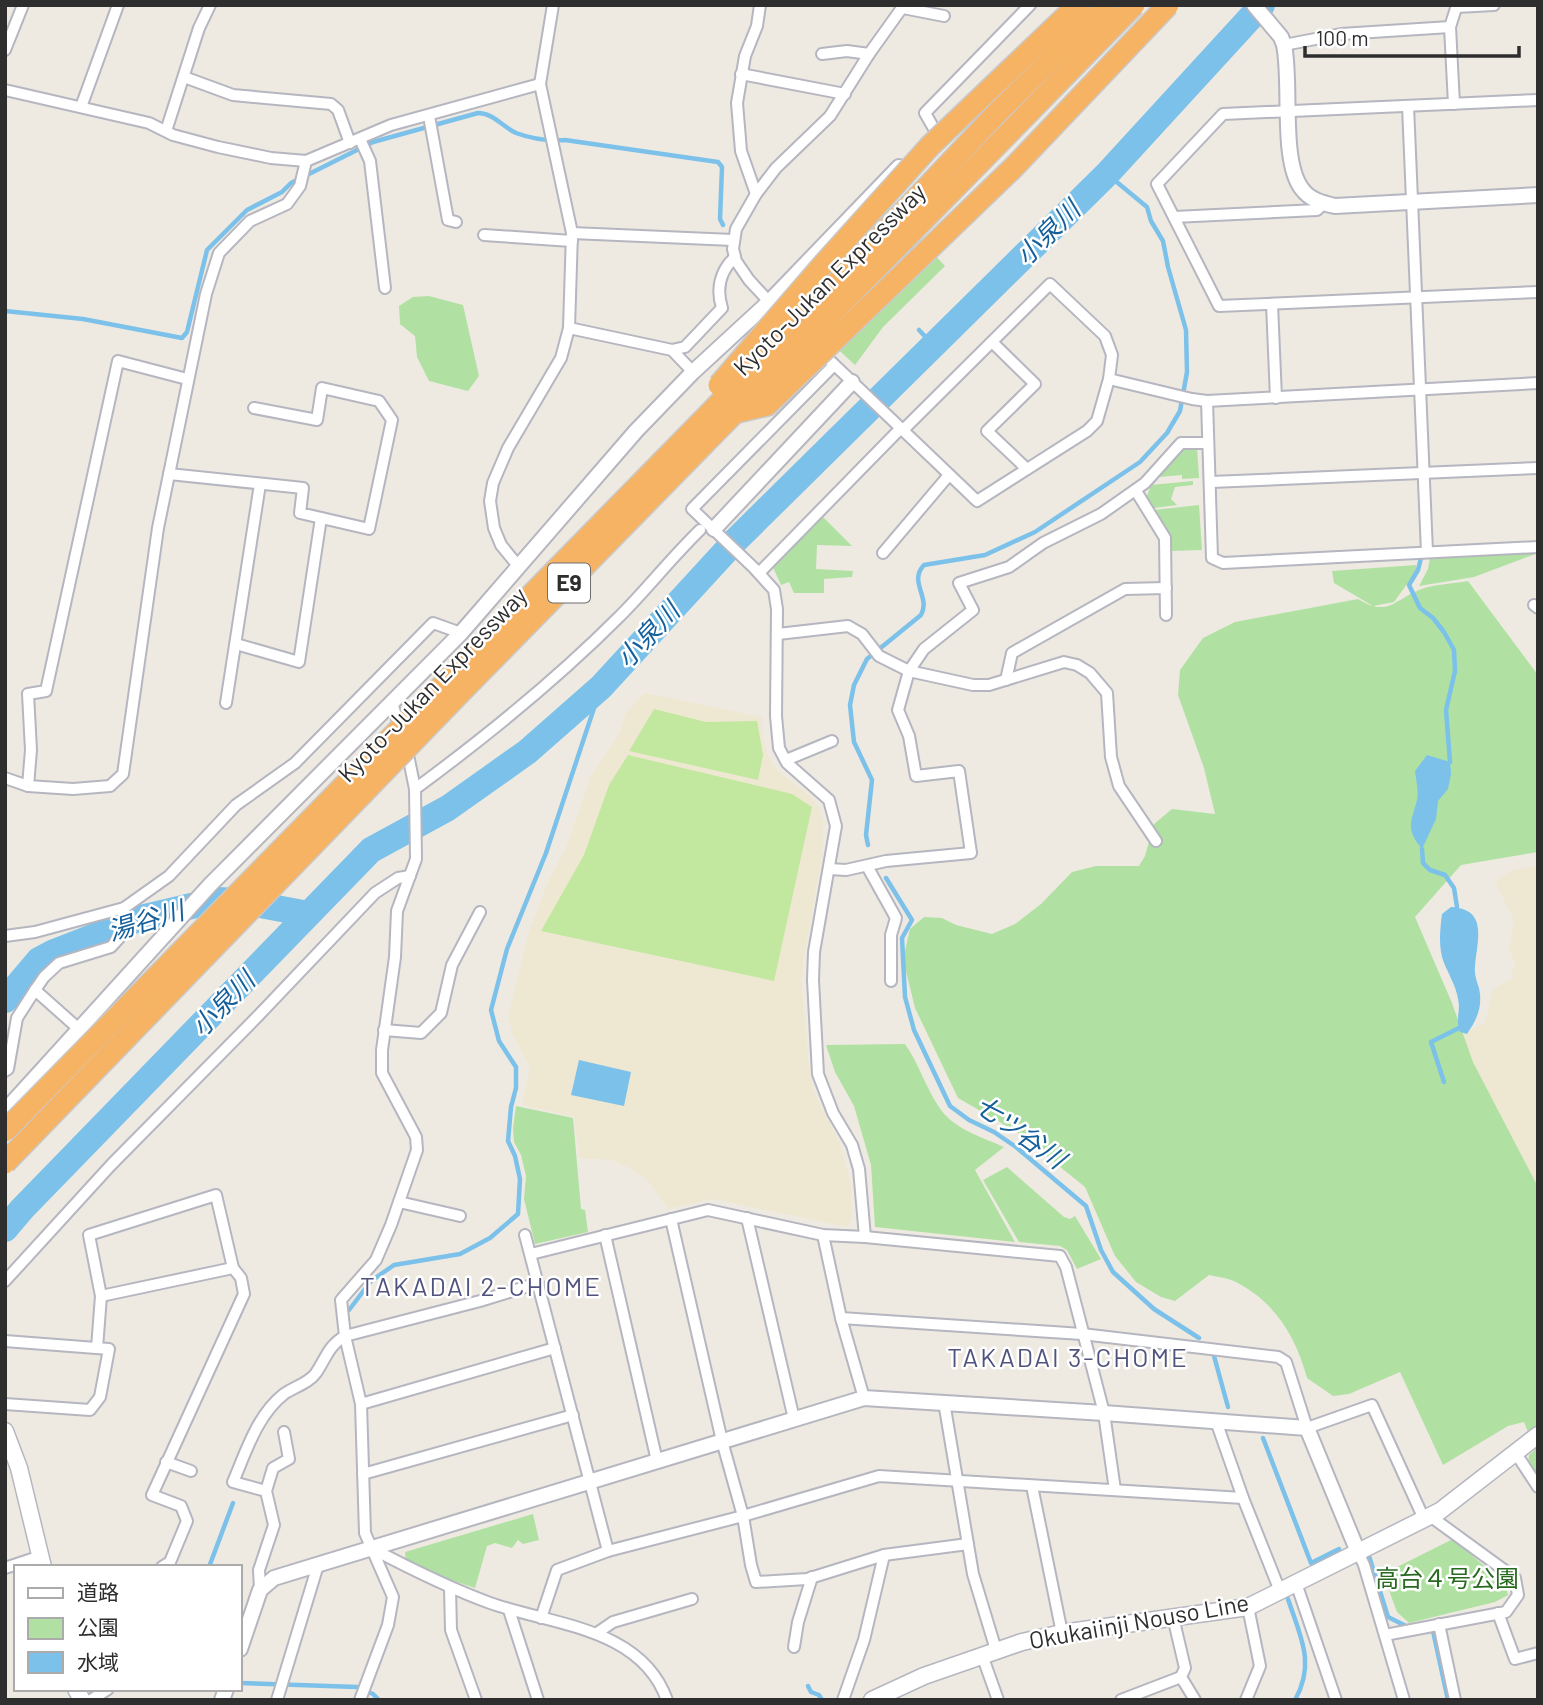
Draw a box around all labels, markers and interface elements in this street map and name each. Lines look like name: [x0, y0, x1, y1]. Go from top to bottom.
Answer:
scale bar: [1305, 14, 1518, 58]
text: 100 m: [1316, 25, 1369, 50]
street label: Kyoto-Jukan Expressway: [727, 177, 931, 381]
water label: 小泉川: [1008, 191, 1088, 270]
road number: E9: [548, 564, 590, 603]
street label: Kyoto-Jukan Expressway: [331, 580, 533, 787]
water label: 小泉川: [609, 593, 687, 673]
water label: 湯谷川: [104, 892, 190, 946]
water label: 小泉川: [184, 962, 262, 1042]
water label: 七ツ谷川: [970, 1088, 1074, 1176]
district label: TAKADAI 2-CHOME: [360, 1270, 602, 1301]
district label: TAKADAI 3-CHOME: [947, 1341, 1189, 1372]
park label: 高台４号公園: [1375, 1563, 1519, 1592]
legend: [14, 1565, 242, 1691]
text: 道路: [77, 1579, 119, 1604]
street label: Okukaiinji Nouso Line: [1027, 1587, 1251, 1654]
text: 公園: [77, 1614, 119, 1639]
text: 水域: [77, 1649, 119, 1674]

